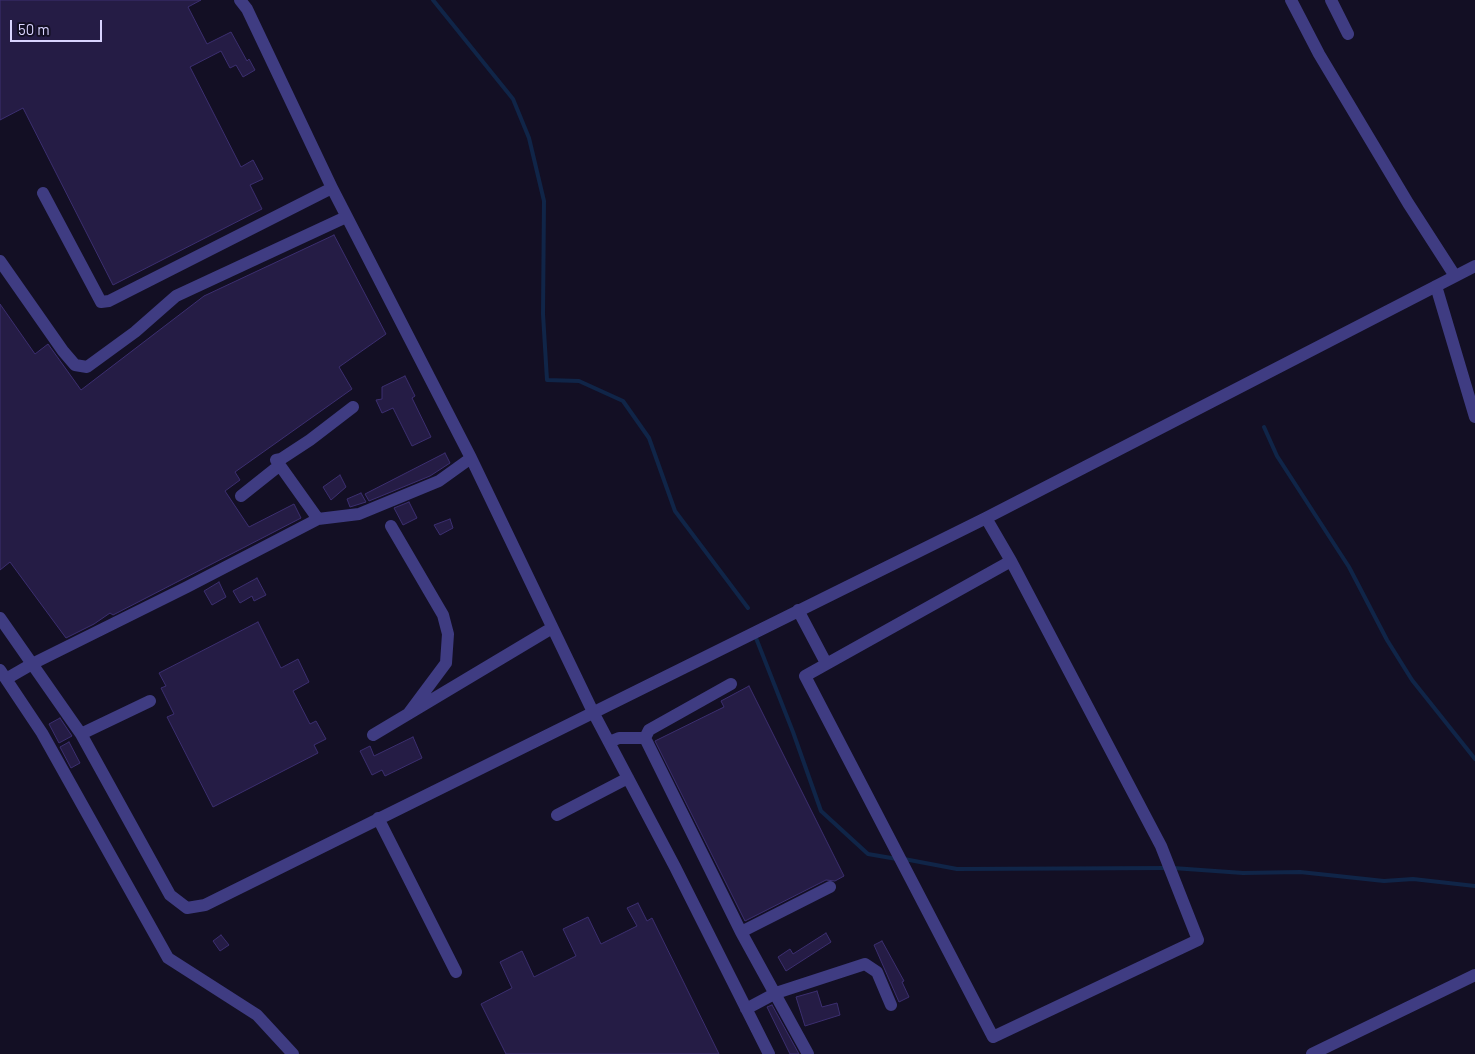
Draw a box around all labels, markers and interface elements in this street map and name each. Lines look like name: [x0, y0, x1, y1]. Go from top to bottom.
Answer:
scale bar: [12, 10, 105, 42]
text: 50 m: [18, 20, 50, 38]

